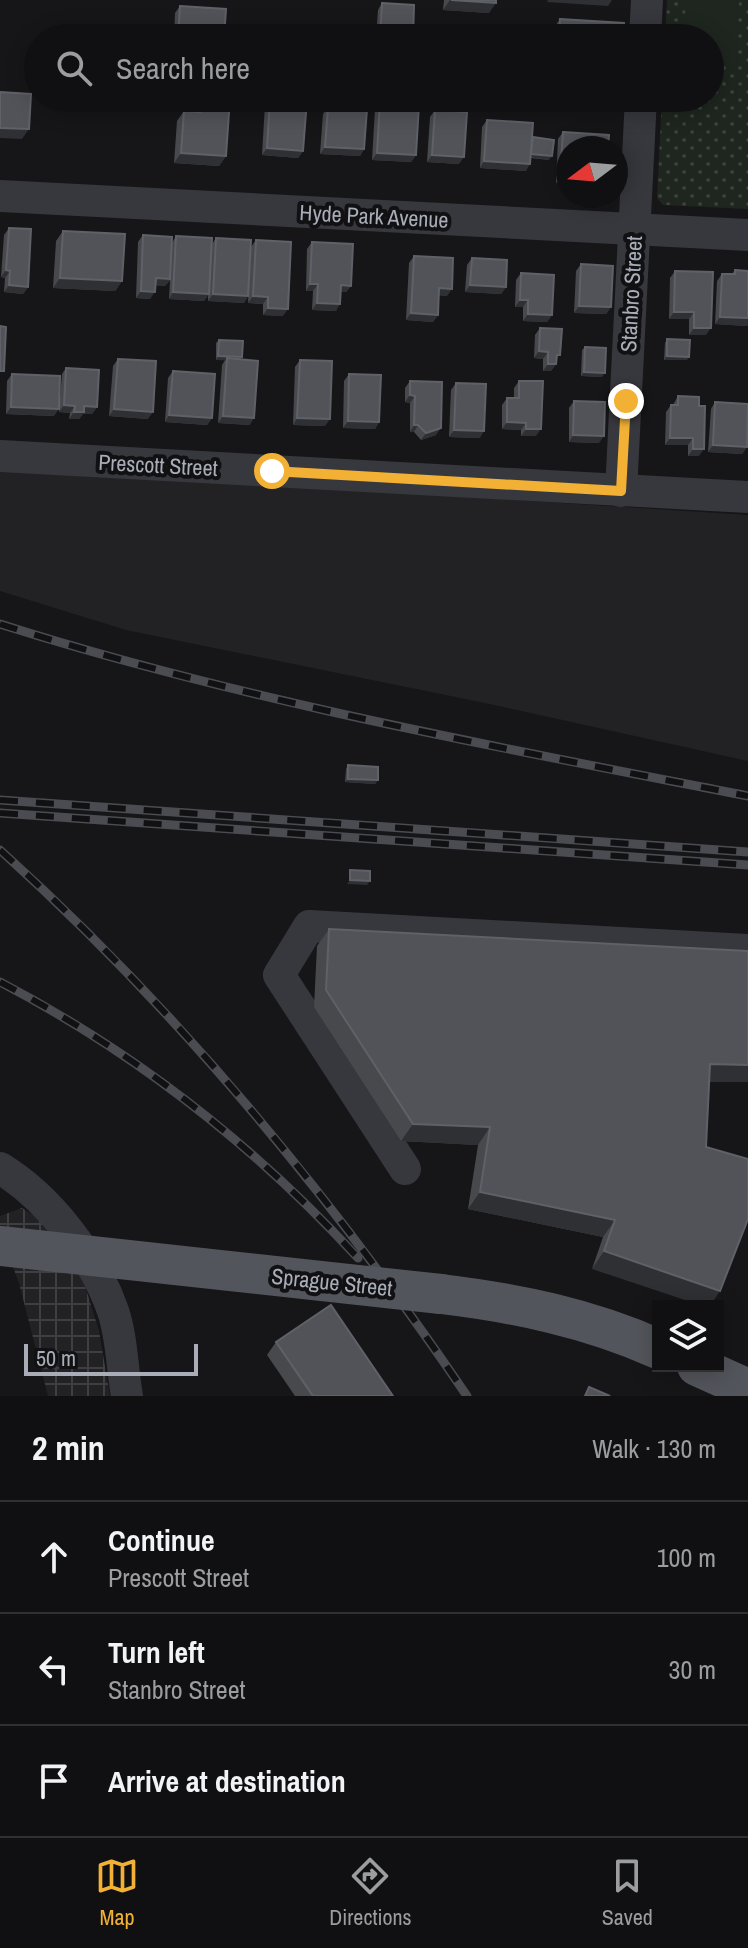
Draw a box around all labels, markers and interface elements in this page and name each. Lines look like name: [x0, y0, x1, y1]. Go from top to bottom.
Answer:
search box: [24, 24, 724, 112]
icon: search: [52, 46, 96, 90]
text: Search here: [116, 48, 250, 88]
north arrow: [556, 136, 628, 208]
street label: Hyde Park Avenue: [299, 197, 449, 235]
street label: Stanbro Street: [613, 235, 649, 353]
route end: [608, 383, 644, 419]
street label: Prescott Street: [98, 447, 218, 483]
route start: [254, 453, 290, 489]
street label: Sprague Street: [270, 1261, 394, 1303]
map controls: [652, 1300, 724, 1372]
button: layers: [652, 1300, 724, 1372]
scale bar: [24, 1340, 198, 1376]
text: 50 m: [36, 1343, 76, 1373]
text: 2 min: [32, 1425, 105, 1471]
text: Walk · 130 m: [592, 1431, 716, 1466]
text: Continue: [108, 1520, 215, 1560]
icon: ahead: [32, 1535, 76, 1579]
text: 100 m: [657, 1540, 716, 1575]
text: Prescott Street: [108, 1560, 249, 1595]
text: Turn left: [108, 1632, 205, 1672]
icon: left: [32, 1647, 76, 1691]
text: 30 m: [669, 1652, 716, 1687]
text: Stanbro Street: [108, 1672, 246, 1707]
icon: arrive: [32, 1759, 76, 1803]
text: Arrive at destination: [108, 1761, 346, 1801]
tab: Map: [95, 1854, 139, 1932]
tab: Directions: [329, 1854, 412, 1932]
tab: Saved: [602, 1854, 653, 1932]

